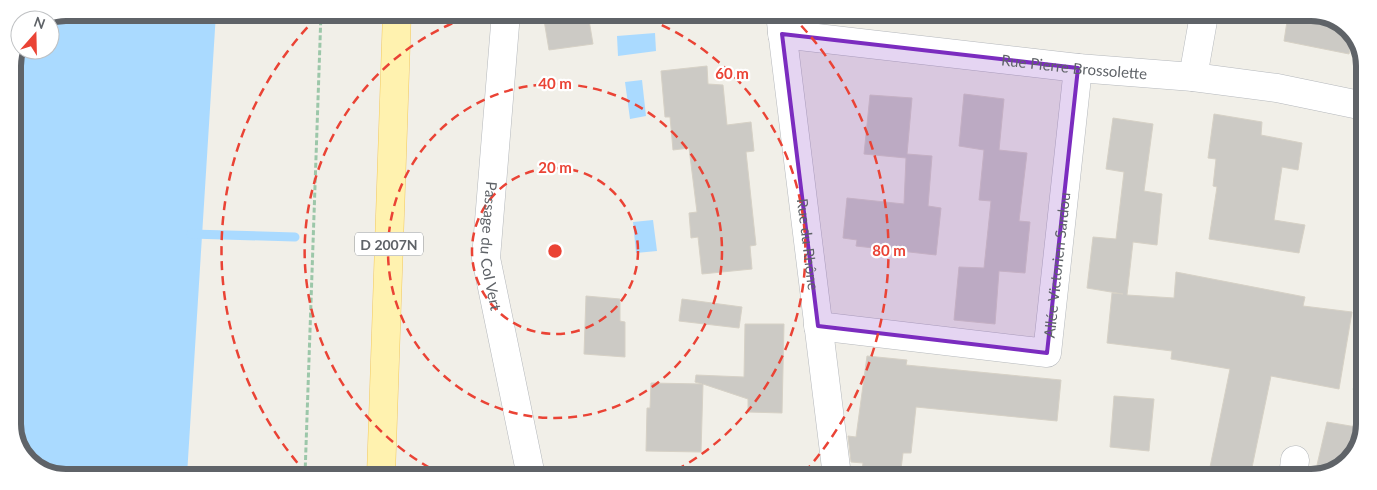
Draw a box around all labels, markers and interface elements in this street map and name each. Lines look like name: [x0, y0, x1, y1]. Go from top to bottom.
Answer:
north arrow: [10, 10, 60, 60]
text: N: [32, 12, 48, 32]
street label: Rue Pierre Brossolette: [1000, 50, 1148, 82]
text: 60 m: [715, 64, 749, 82]
text: 40 m: [538, 74, 572, 92]
text: 20 m: [538, 158, 572, 176]
street label: Passage du Col Vert: [477, 181, 506, 312]
street label: Allée Victorien Sardou: [1040, 191, 1073, 339]
street label: Rue du Rhône: [794, 197, 823, 291]
road number: D 2007N: [355, 232, 423, 255]
text: 80 m: [872, 241, 906, 259]
centre of rings: [546, 242, 564, 260]

